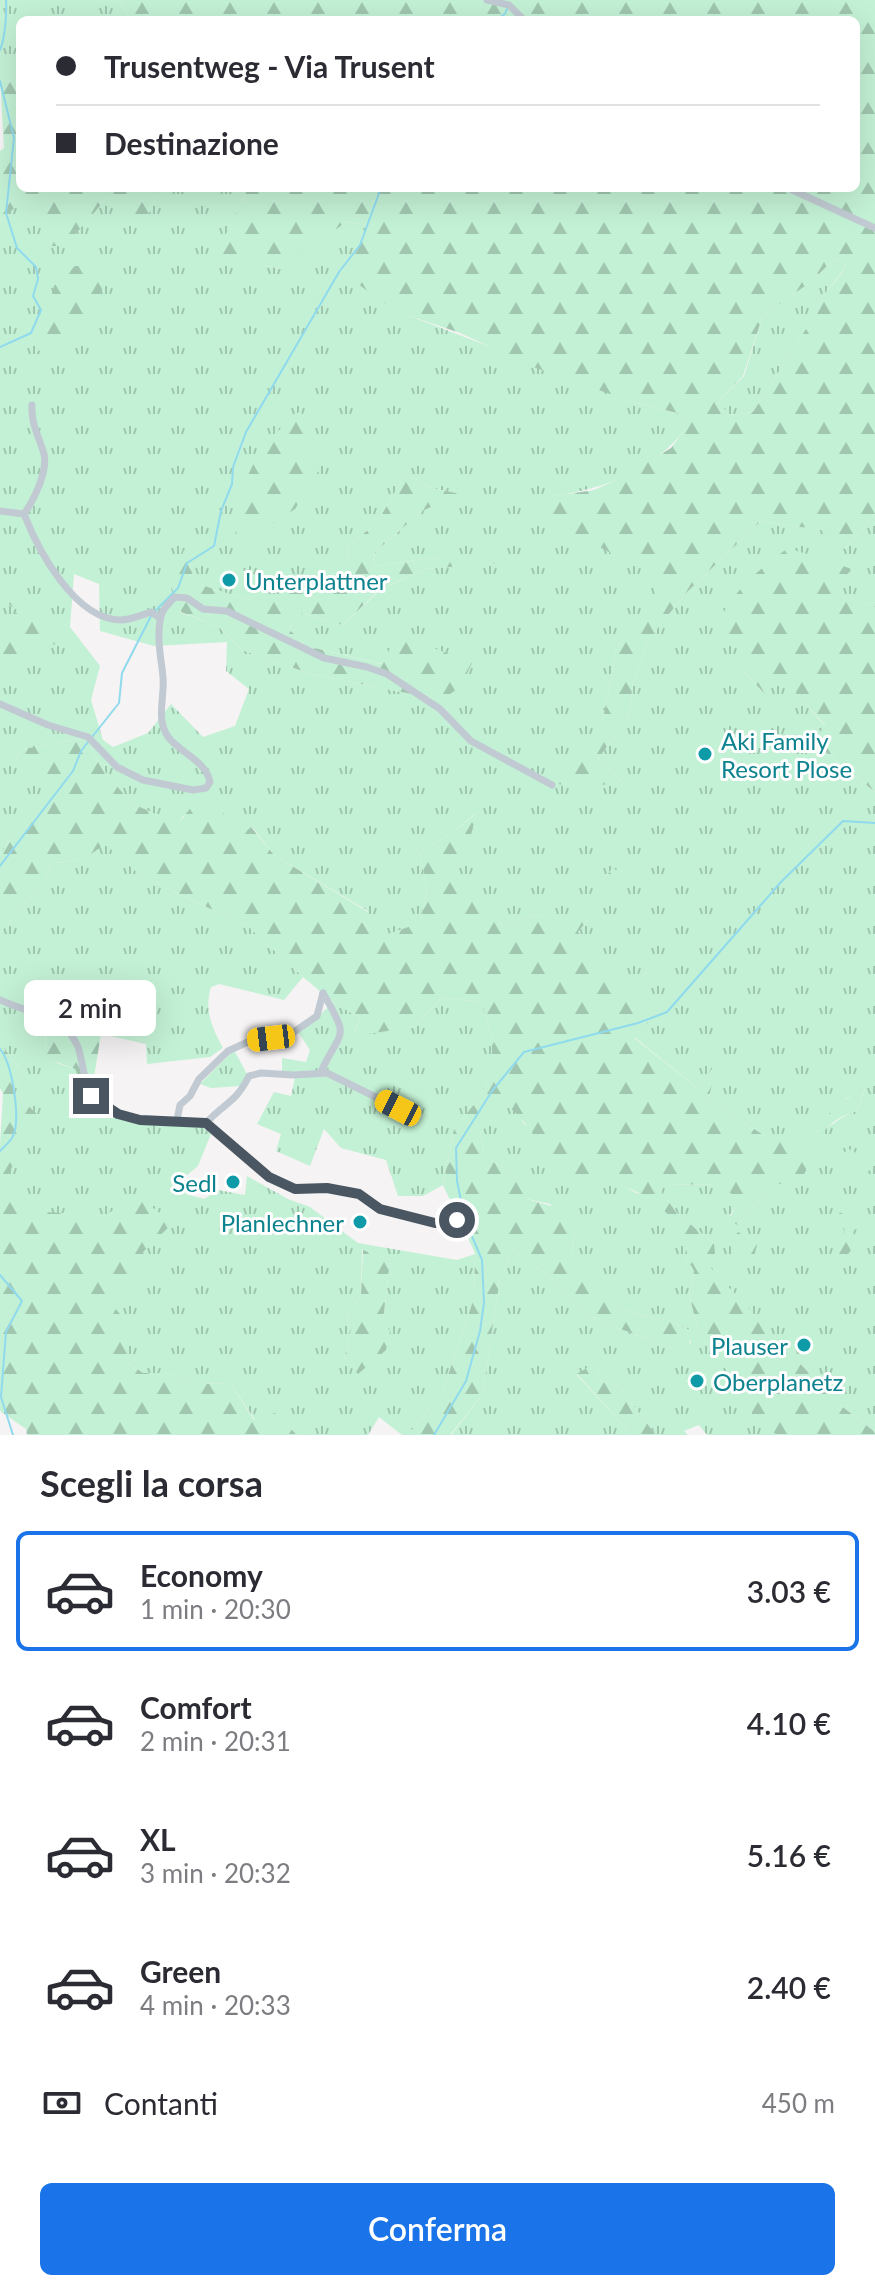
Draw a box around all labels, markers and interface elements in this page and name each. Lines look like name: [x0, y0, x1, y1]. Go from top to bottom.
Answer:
text: Trusentweg - Via Trusent: [104, 48, 435, 84]
text: Destinazione: [104, 125, 279, 161]
place label: Unterplattner: [245, 566, 388, 595]
marker: Unterplattner: [220, 571, 238, 589]
place label: Aki Family Resort Plose: [721, 726, 852, 783]
marker: Aki Family Resort Plose: [696, 745, 714, 763]
callout: 2 min: [25, 980, 157, 1036]
text: 2 min: [58, 992, 122, 1024]
car: [246, 1023, 296, 1053]
route end: [73, 1078, 109, 1114]
car: [371, 1086, 425, 1130]
place label: Sedl: [172, 1168, 217, 1197]
marker: Sedl: [224, 1173, 242, 1191]
route start: [439, 1202, 475, 1238]
place label: Planlechner: [221, 1208, 344, 1237]
marker: Planlechner: [351, 1213, 369, 1231]
place label: Plauser: [711, 1331, 788, 1360]
marker: Plauser: [795, 1336, 813, 1354]
place label: Oberplanetz: [713, 1367, 843, 1396]
marker: Oberplanetz: [688, 1372, 706, 1390]
text: Scegli la corsa: [40, 1461, 263, 1505]
icon: car: [44, 1555, 116, 1627]
text: Economy: [140, 1557, 263, 1593]
text: 3.03 €: [747, 1573, 831, 1609]
text: 1 min · 20:30: [140, 1593, 291, 1625]
icon: car: [44, 1687, 116, 1759]
text: Comfort: [140, 1689, 252, 1725]
text: 4.10 €: [747, 1705, 831, 1741]
text: 2 min · 20:31: [140, 1725, 291, 1757]
icon: car: [44, 1819, 116, 1891]
text: XL: [140, 1821, 176, 1857]
text: 5.16 €: [747, 1837, 831, 1873]
text: 3 min · 20:32: [140, 1857, 291, 1889]
icon: car: [44, 1951, 116, 2023]
text: Green: [140, 1953, 221, 1989]
text: 2.40 €: [747, 1969, 831, 2005]
text: 4 min · 20:33: [140, 1989, 291, 2021]
icon: cash: [40, 2081, 84, 2125]
text: Contanti: [104, 2085, 218, 2121]
text: 450 m: [762, 2087, 835, 2119]
button: Conferma: [40, 2183, 835, 2275]

